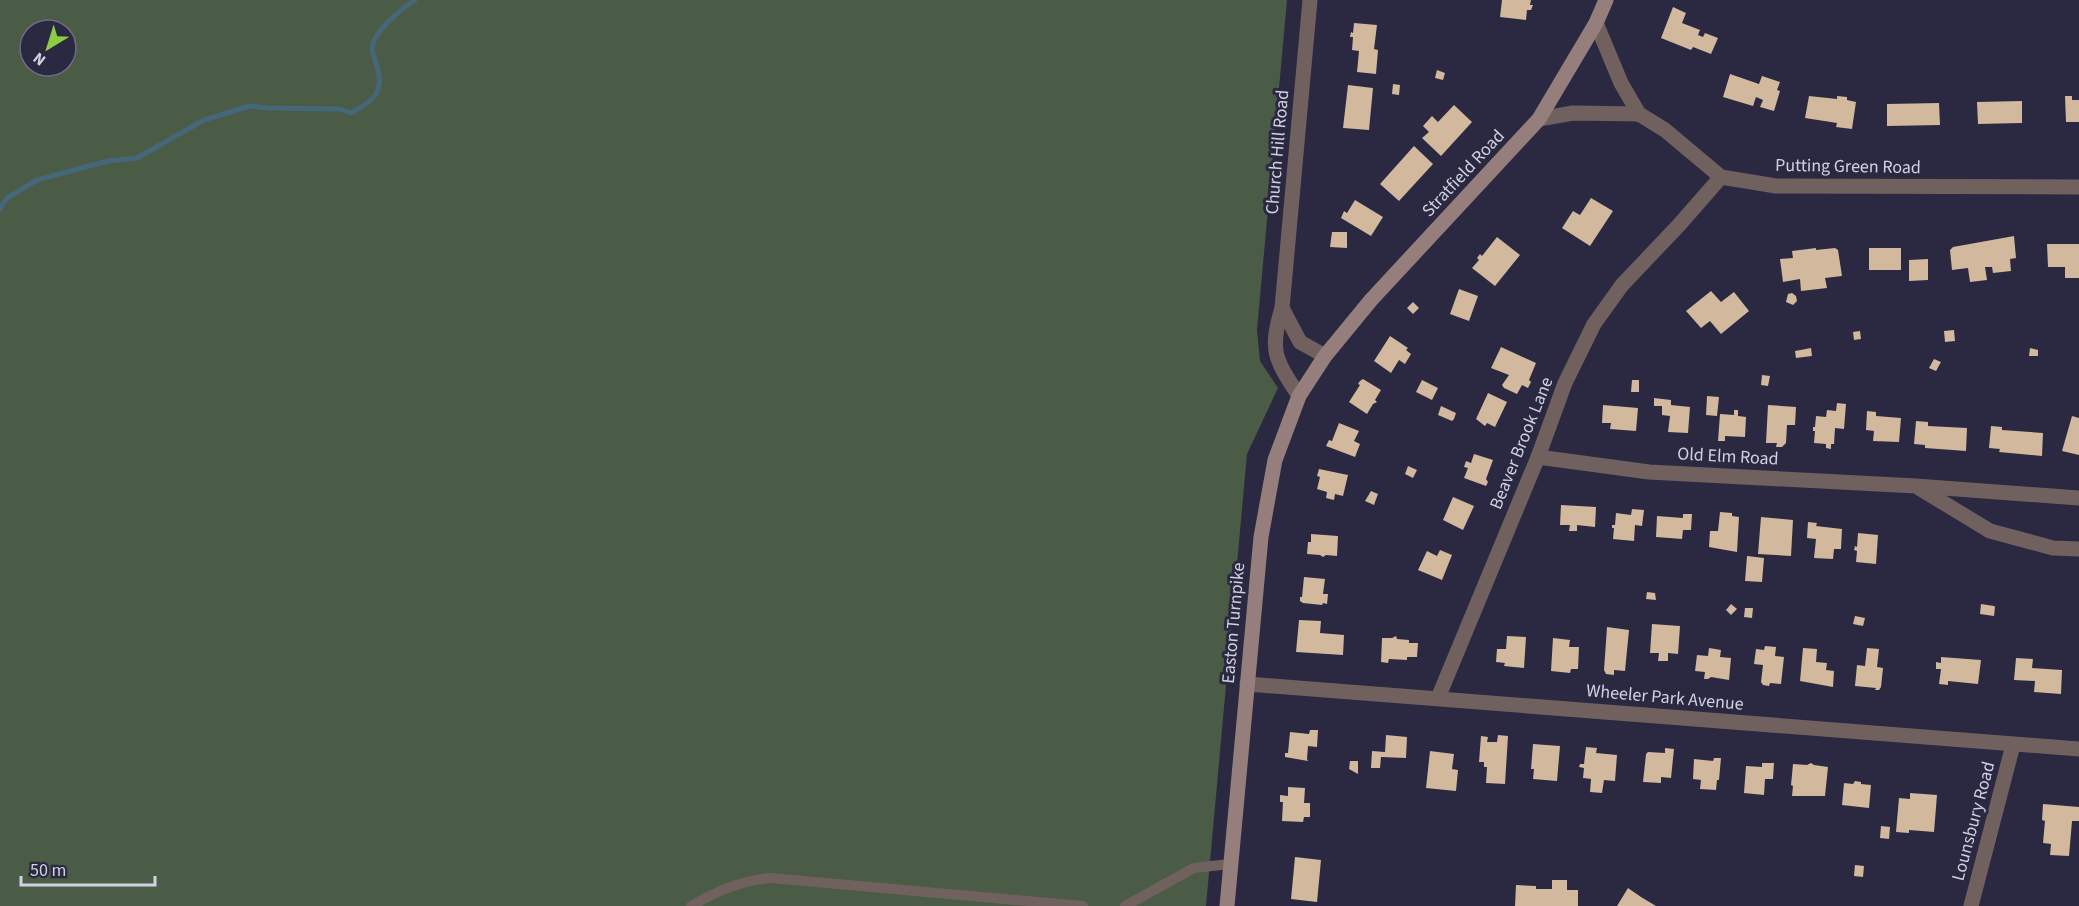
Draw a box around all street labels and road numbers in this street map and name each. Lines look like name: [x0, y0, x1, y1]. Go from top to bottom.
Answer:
street label: Church Hill Road: [1260, 89, 1295, 215]
street label: Stratfield Road: [1416, 124, 1510, 223]
street label: Putting Green Road: [1775, 153, 1921, 180]
street label: Beaver Brook Lane: [1484, 373, 1559, 513]
street label: Old Elm Road: [1677, 441, 1779, 472]
street label: Easton Turnpike: [1216, 561, 1251, 685]
street label: Wheeler Park Avenue: [1585, 678, 1745, 717]
street label: Lounsbury Road: [1946, 759, 2001, 884]

